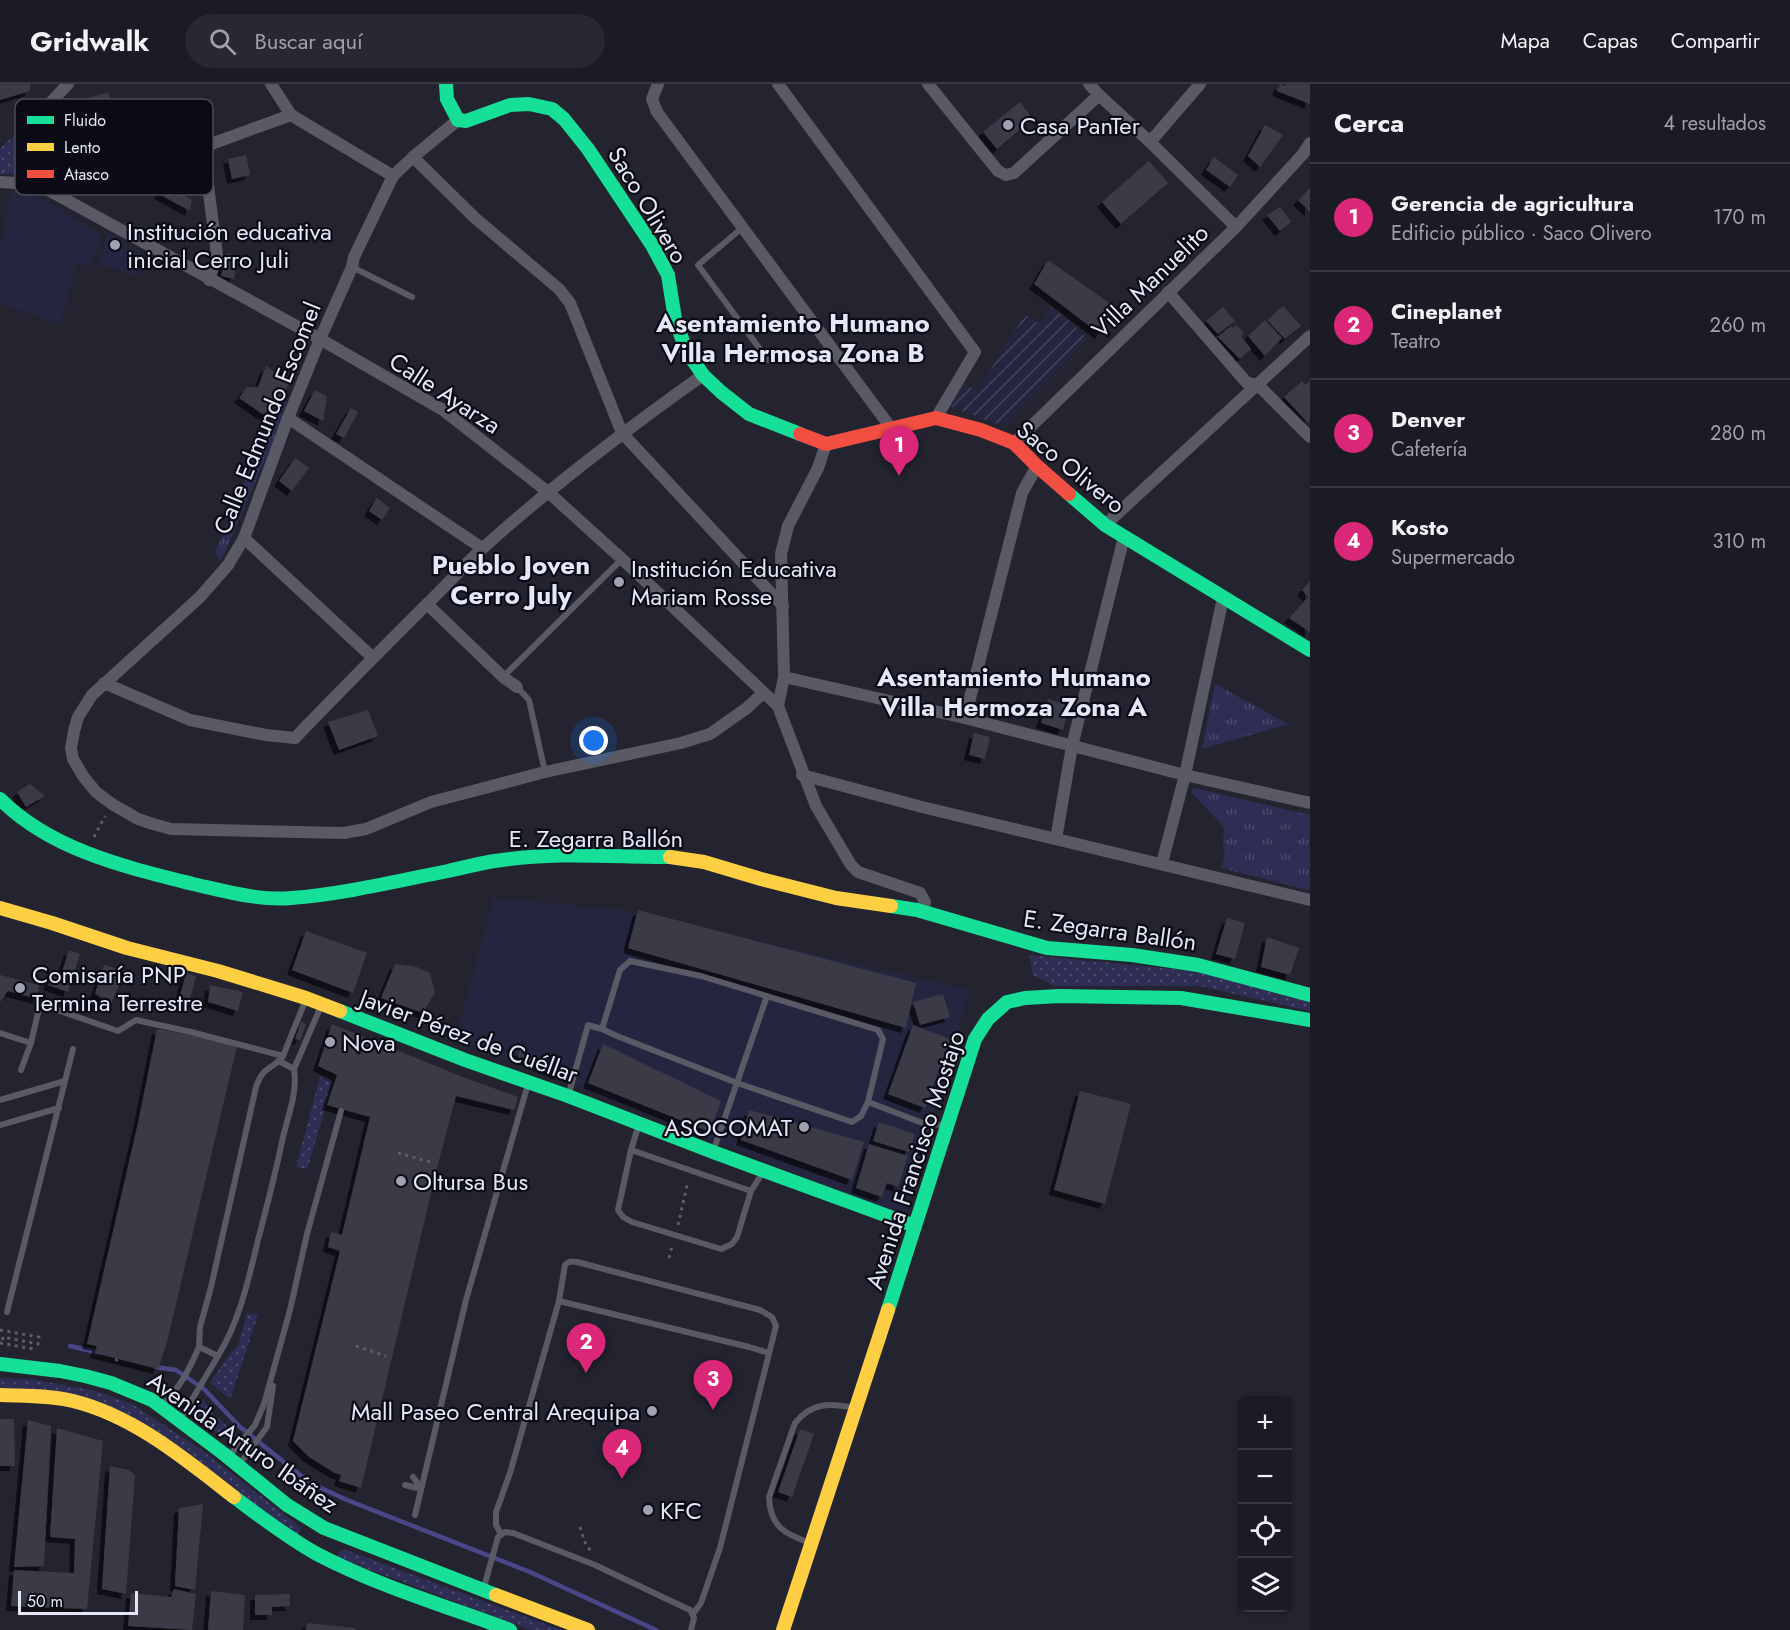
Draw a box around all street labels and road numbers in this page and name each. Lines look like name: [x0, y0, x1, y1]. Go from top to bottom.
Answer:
street label: Saco Olivero: [599, 140, 697, 270]
street label: Villa Manuelito: [1084, 216, 1216, 346]
street label: Calle Edmundo Escomel: [204, 297, 330, 539]
street label: Calle Ayarza: [382, 344, 508, 442]
street label: Saco Olivero: [1009, 412, 1133, 522]
street label: E. Zegarra Ballón: [509, 821, 683, 856]
street label: E. Zegarra Ballón: [1021, 901, 1199, 959]
street label: Javier Pérez de Cuéllar: [352, 979, 584, 1092]
street label: Avenida Francisco Mostajo: [857, 1026, 973, 1294]
street label: Avenida Arturo Ibáñez: [140, 1363, 346, 1521]

